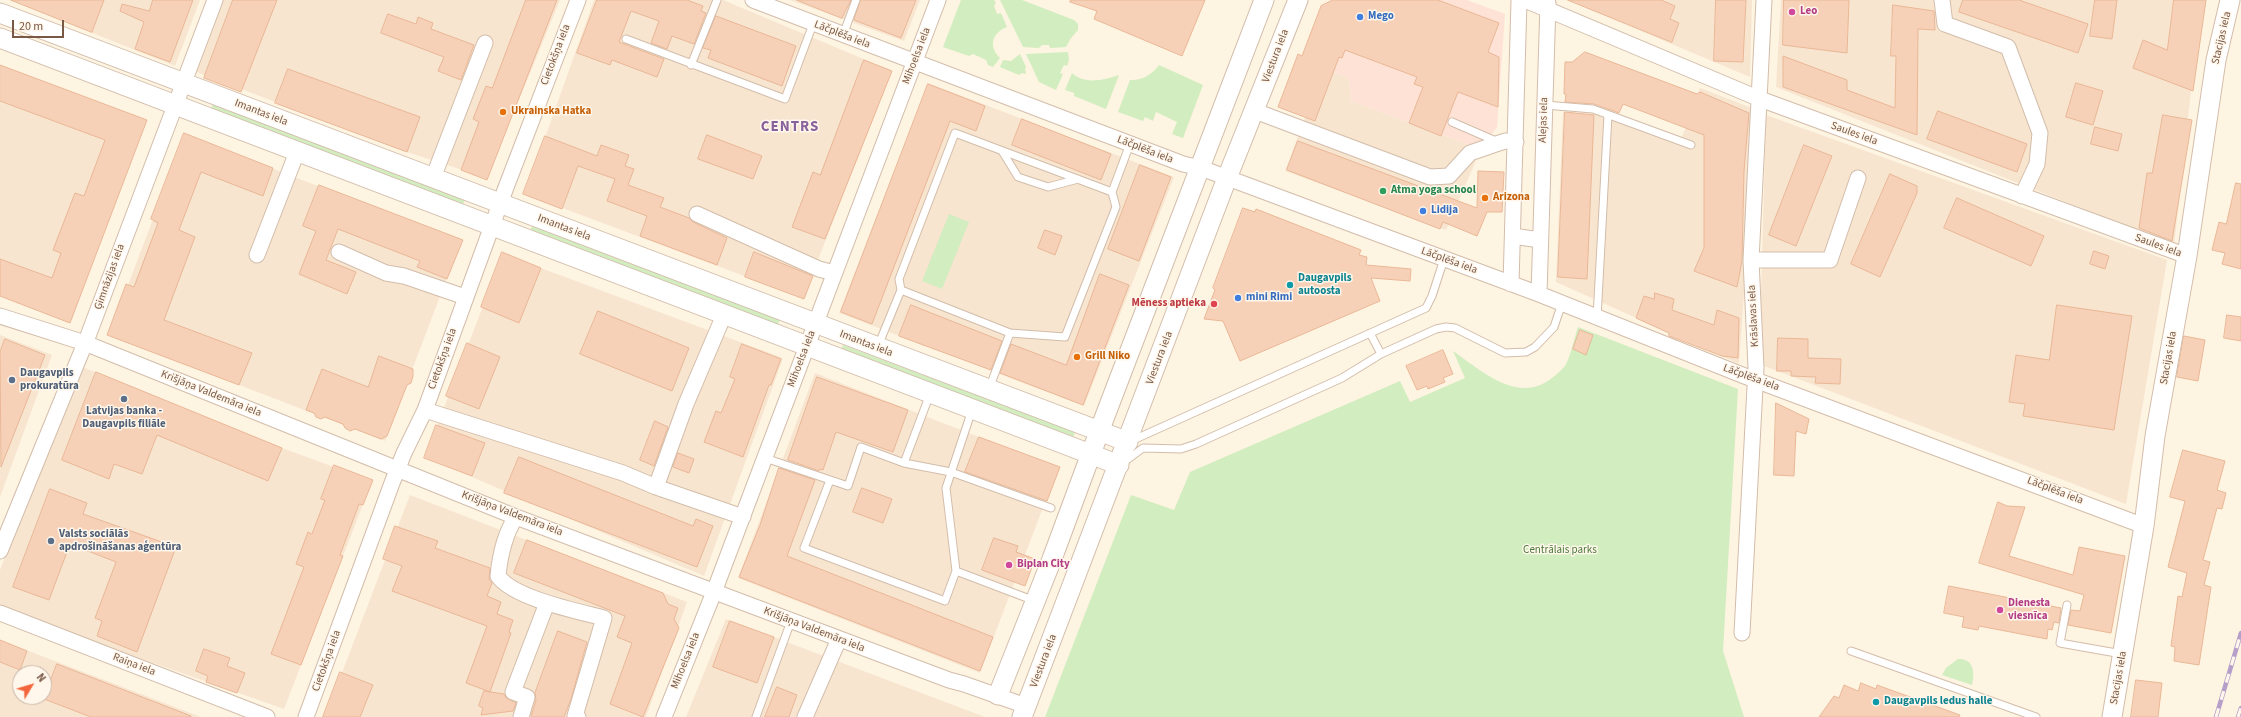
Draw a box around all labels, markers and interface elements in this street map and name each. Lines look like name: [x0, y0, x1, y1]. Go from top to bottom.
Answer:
place label: Leo: [1800, 5, 1817, 19]
marker: Leo: [1787, 7, 1797, 17]
place label: Mego: [1368, 10, 1394, 24]
street label: Stacijas iela: [2210, 10, 2234, 66]
scale bar: [14, 12, 66, 38]
marker: Mego: [1355, 12, 1365, 22]
text: 20 m: [19, 18, 43, 35]
street label: Lāčplēša iela: [812, 18, 872, 52]
street label: Cietokšņa iela: [538, 23, 574, 87]
street label: Mihoelsa iela: [900, 26, 934, 86]
street label: Viestura iela: [1260, 28, 1292, 84]
street label: Imantas iela: [233, 97, 289, 129]
street label: Alejas iela: [1537, 97, 1551, 143]
place label: Ukrainska Hatka: [511, 105, 591, 119]
marker: Ukrainska Hatka: [498, 107, 508, 117]
district label: CENTRS: [761, 119, 819, 137]
street label: Saules iela: [1829, 119, 1879, 149]
street label: Lāčplēša iela: [1115, 133, 1175, 167]
place label: Atma yoga school: [1391, 184, 1476, 198]
marker: Atma yoga school: [1378, 186, 1388, 196]
place label: Arizona: [1493, 191, 1530, 205]
marker: Arizona: [1480, 193, 1490, 203]
place label: Lidija: [1431, 204, 1458, 218]
marker: Lidija: [1418, 206, 1428, 216]
street label: Imantas iela: [536, 212, 592, 244]
street label: Saules iela: [2133, 231, 2183, 261]
street label: Ģimnāzijas iela: [92, 242, 128, 312]
street label: Lāčplēša iela: [1419, 245, 1479, 277]
place label: Daugavpils autoosta: [1298, 272, 1352, 298]
marker: Daugavpils autoosta: [1285, 280, 1295, 290]
street label: Krāslavas iela: [1746, 285, 1762, 347]
place label: mini Rimi: [1246, 291, 1292, 305]
marker: mini Rimi: [1233, 293, 1243, 303]
place label: Mēness aptieka: [1132, 297, 1206, 311]
marker: Mēness aptieka: [1209, 299, 1219, 309]
street label: Cietokšņa iela: [426, 327, 460, 391]
street label: Imantas iela: [838, 328, 894, 360]
street label: Mihoelsa iela: [785, 329, 819, 389]
street label: Viestura iela: [1144, 330, 1176, 386]
street label: Stacijas iela: [2158, 330, 2180, 386]
place label: Grill Niko: [1085, 350, 1130, 364]
marker: Grill Niko: [1072, 352, 1082, 362]
street label: Lāčplēša iela: [1721, 362, 1781, 394]
place label: Daugavpils prokuratūra: [20, 367, 79, 393]
street label: Krišjāņa Valdemāra iela: [159, 368, 263, 420]
marker: Daugavpils prokuratūra: [7, 375, 17, 385]
marker: Latvijas banka - Daugavpils filiāle: [119, 394, 129, 404]
place label: Latvijas banka - Daugavpils filiāle: [82, 405, 166, 431]
street label: Lāčplēša iela: [2025, 474, 2085, 508]
street label: Krišjāņa Valdemāra iela: [460, 489, 564, 539]
place label: Valsts sociālās apdrošināšanas aģentūra: [59, 528, 181, 554]
marker: Valsts sociālās apdrošināšanas aģentūra: [46, 536, 56, 546]
park label: Centrālais parks: [1523, 544, 1597, 558]
place label: Biplan City: [1017, 558, 1070, 572]
marker: Biplan City: [1004, 560, 1014, 570]
place label: Dienesta viesnīca: [2008, 597, 2050, 623]
street label: Krišjāņa Valdemāra iela: [762, 605, 866, 655]
marker: Dienesta viesnīca: [1995, 605, 2005, 615]
street label: Cietokšņa iela: [310, 629, 344, 693]
street label: Mihoelsa iela: [669, 631, 703, 691]
street label: Viestura iela: [1028, 633, 1060, 689]
street label: Stacijas iela: [2108, 650, 2130, 706]
street label: Raiņa iela: [111, 651, 157, 679]
north arrow: [12, 665, 52, 705]
text: N: [33, 670, 49, 685]
place label: Daugavpils ledus halle: [1884, 695, 1992, 709]
marker: Daugavpils ledus halle: [1871, 697, 1881, 707]

